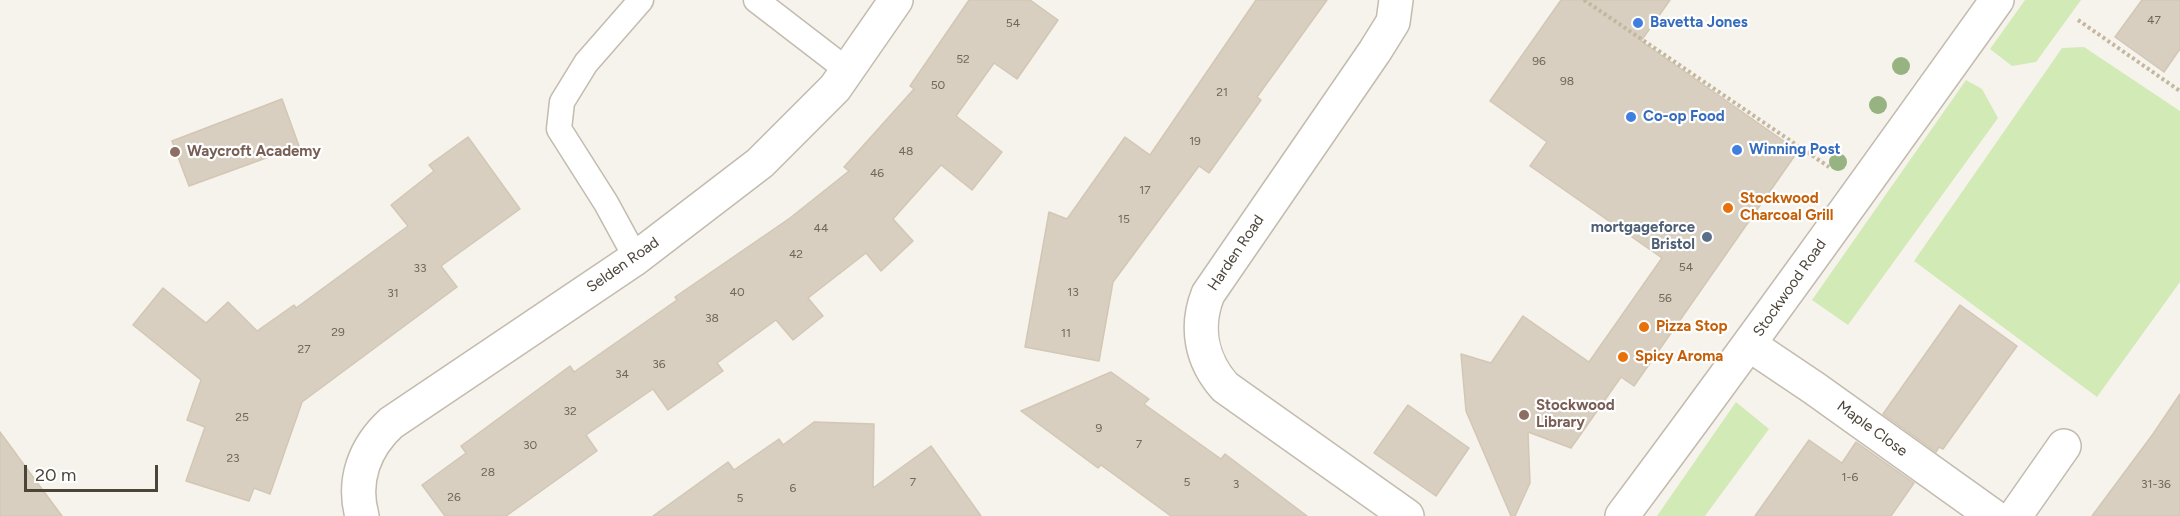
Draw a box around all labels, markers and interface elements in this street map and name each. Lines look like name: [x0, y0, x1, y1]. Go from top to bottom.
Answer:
house number: 47: [2147, 13, 2161, 27]
place label: Bavetta Jones: [1650, 14, 1748, 32]
house number: 54: [1006, 16, 1020, 30]
marker: Bavetta Jones: [1631, 16, 1645, 30]
house number: 52: [956, 52, 970, 66]
house number: 96: [1532, 54, 1546, 68]
house number: 98: [1560, 74, 1574, 88]
house number: 50: [931, 78, 945, 92]
house number: 21: [1216, 85, 1228, 99]
place label: Co-op Food: [1643, 108, 1725, 126]
marker: Co-op Food: [1624, 110, 1638, 124]
house number: 19: [1189, 134, 1201, 148]
place label: Winning Post: [1749, 141, 1840, 159]
place label: Waycroft Academy: [187, 143, 321, 161]
marker: Winning Post: [1730, 143, 1744, 157]
house number: 48: [899, 144, 913, 158]
marker: Waycroft Academy: [168, 145, 182, 159]
house number: 46: [870, 166, 884, 180]
house number: 17: [1139, 183, 1151, 197]
place label: Stockwood Charcoal Grill: [1740, 190, 1833, 225]
marker: Stockwood Charcoal Grill: [1721, 201, 1735, 215]
house number: 15: [1118, 212, 1130, 226]
street label: Harden Road: [1204, 212, 1268, 294]
place label: mortgageforce Bristol: [1591, 219, 1695, 254]
house number: 44: [814, 221, 828, 235]
marker: mortgageforce Bristol: [1700, 230, 1714, 244]
street label: Selden Road: [583, 233, 663, 297]
street label: Stockwood Road: [1750, 236, 1830, 340]
house number: 42: [789, 247, 803, 261]
house number: 54: [1679, 260, 1693, 274]
house number: 33: [413, 261, 427, 275]
house number: 40: [729, 285, 745, 299]
house number: 13: [1067, 285, 1079, 299]
house number: 31: [387, 286, 399, 300]
house number: 56: [1658, 291, 1672, 305]
house number: 38: [705, 311, 719, 325]
place label: Pizza Stop: [1656, 318, 1728, 336]
marker: Pizza Stop: [1637, 320, 1651, 334]
house number: 29: [331, 325, 345, 339]
house number: 11: [1061, 326, 1071, 340]
house number: 27: [297, 342, 311, 356]
place label: Spicy Aroma: [1635, 348, 1723, 366]
marker: Spicy Aroma: [1616, 350, 1630, 364]
house number: 36: [652, 357, 666, 371]
house number: 34: [615, 367, 629, 381]
place label: Stockwood Library: [1536, 397, 1615, 432]
street label: Maple Close: [1833, 398, 1911, 460]
house number: 32: [563, 404, 577, 418]
marker: Stockwood Library: [1517, 408, 1531, 422]
house number: 25: [235, 410, 249, 424]
house number: 9: [1096, 421, 1102, 435]
house number: 7: [1136, 437, 1142, 451]
house number: 30: [523, 438, 537, 452]
house number: 23: [226, 451, 240, 465]
scale bar: [27, 453, 160, 491]
text: 20 m: [35, 464, 76, 486]
house number: 28: [481, 465, 495, 479]
house number: 1-6: [1842, 470, 1858, 484]
house number: 7: [910, 475, 916, 489]
house number: 5: [1184, 475, 1190, 489]
house number: 3: [1233, 477, 1239, 491]
house number: 31-36: [2141, 477, 2171, 491]
house number: 6: [790, 481, 796, 495]
house number: 26: [447, 490, 461, 504]
house number: 5: [737, 491, 743, 505]

